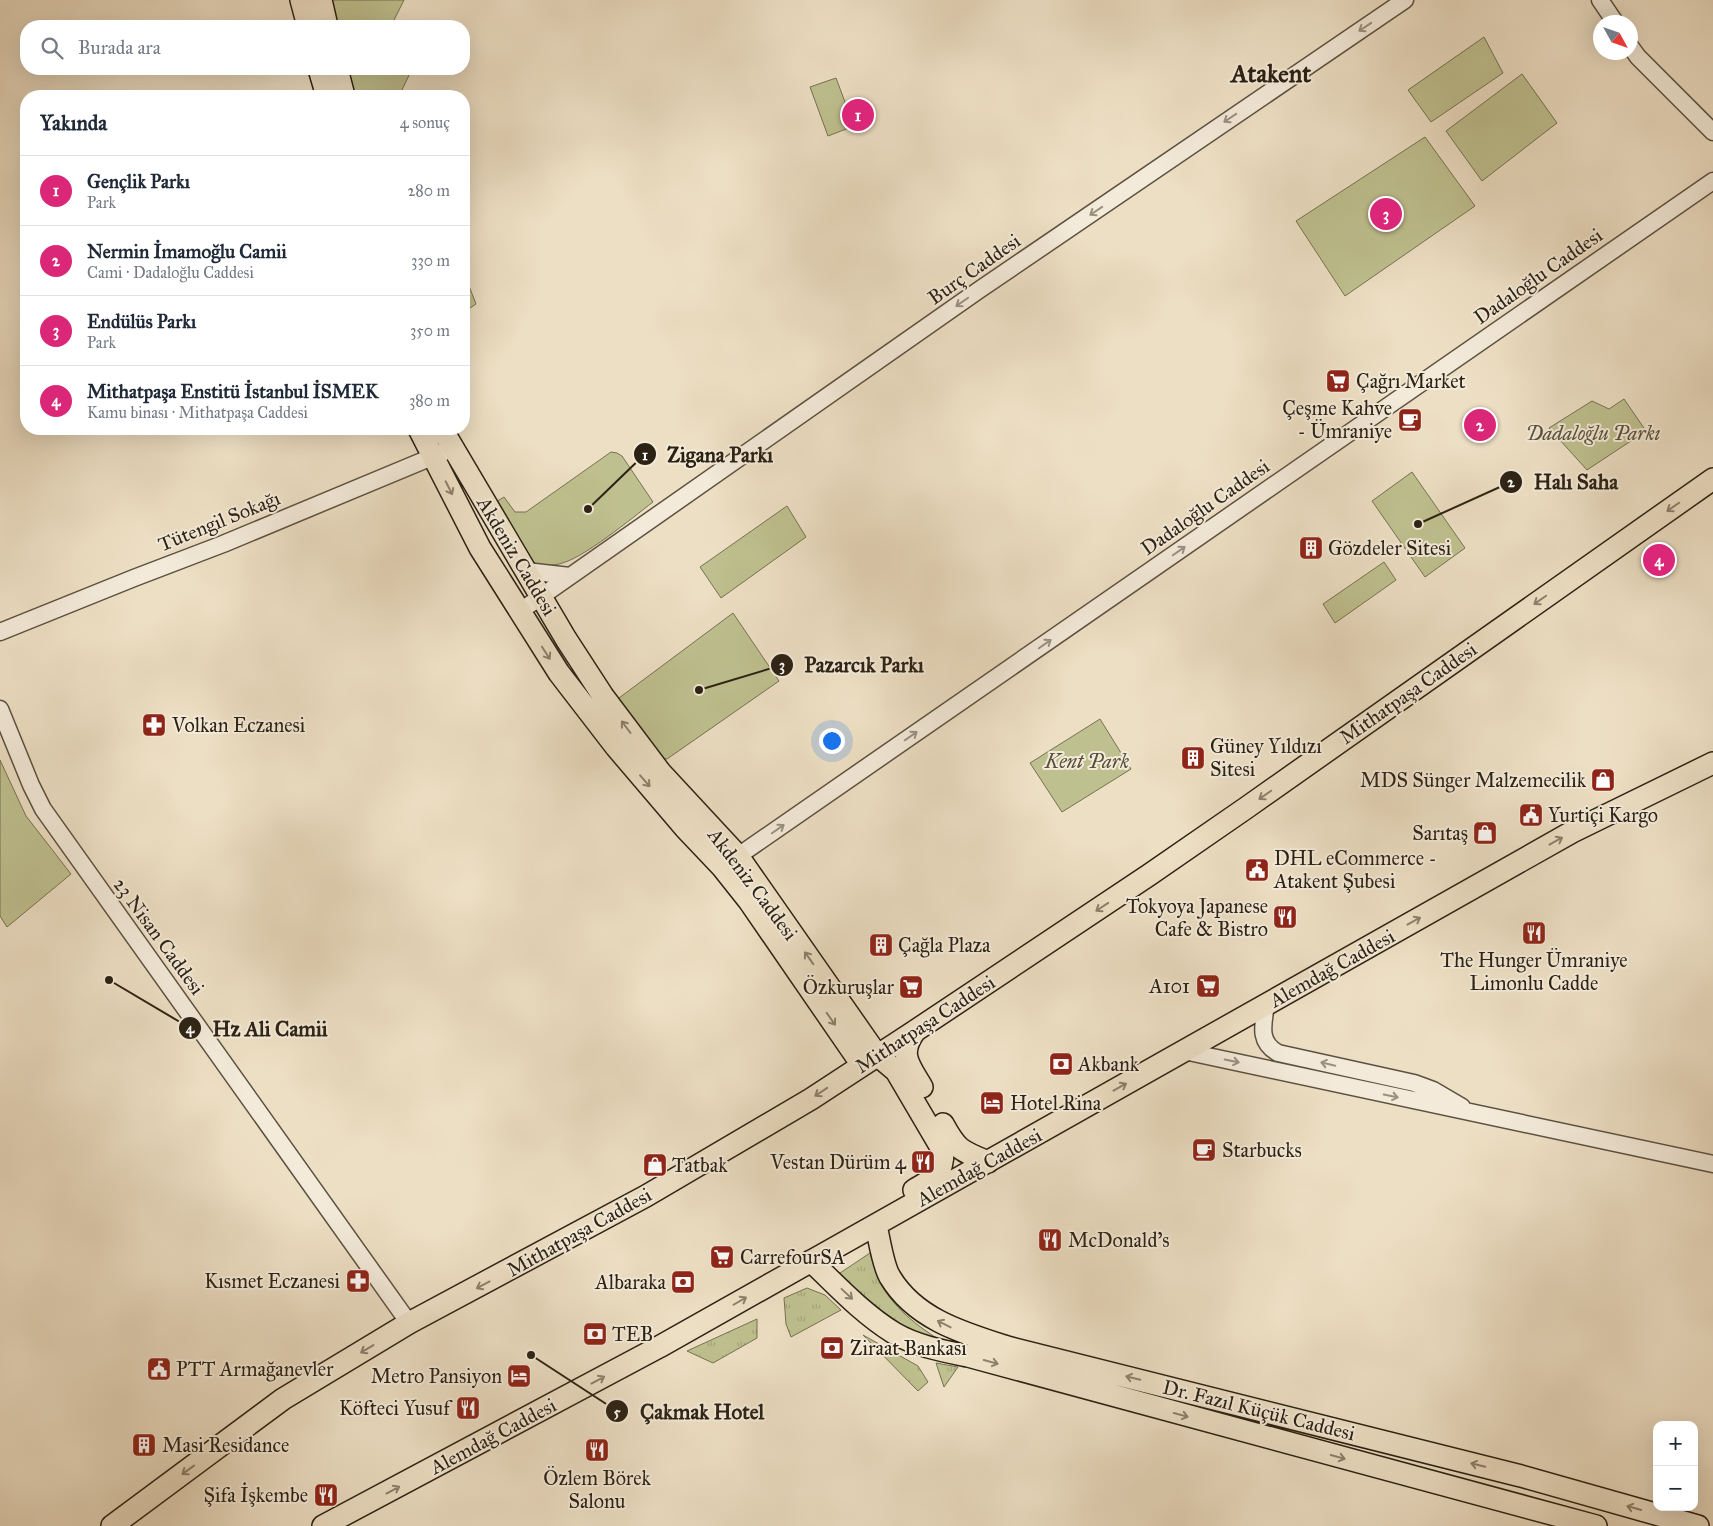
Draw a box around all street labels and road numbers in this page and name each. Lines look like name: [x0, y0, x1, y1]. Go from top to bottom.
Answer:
street label: Dadaloğlu Caddesi: [1469, 223, 1608, 330]
street label: Burç Caddesi: [923, 228, 1025, 310]
street label: Dadaloğlu Caddesi: [1136, 454, 1275, 561]
street label: Tütengil Sokağı: [155, 485, 284, 557]
street label: Akdeniz Caddesi: [472, 491, 562, 620]
street label: Mithatpaşa Caddesi: [1335, 637, 1481, 749]
street label: Akdeniz Caddesi: [702, 822, 803, 945]
street label: 23 Nisan Caddesi: [109, 873, 210, 1000]
street label: Alemdağ Caddesi: [1264, 923, 1400, 1014]
street label: Mithatpaşa Caddesi: [851, 970, 1000, 1078]
street label: Alemdağ Caddesi: [911, 1122, 1047, 1213]
street label: Mithatpaşa Caddesi: [503, 1182, 656, 1282]
street label: Dr. Fazıl Küçük Caddesi: [1160, 1374, 1358, 1446]
street label: Alemdağ Caddesi: [425, 1392, 561, 1481]

